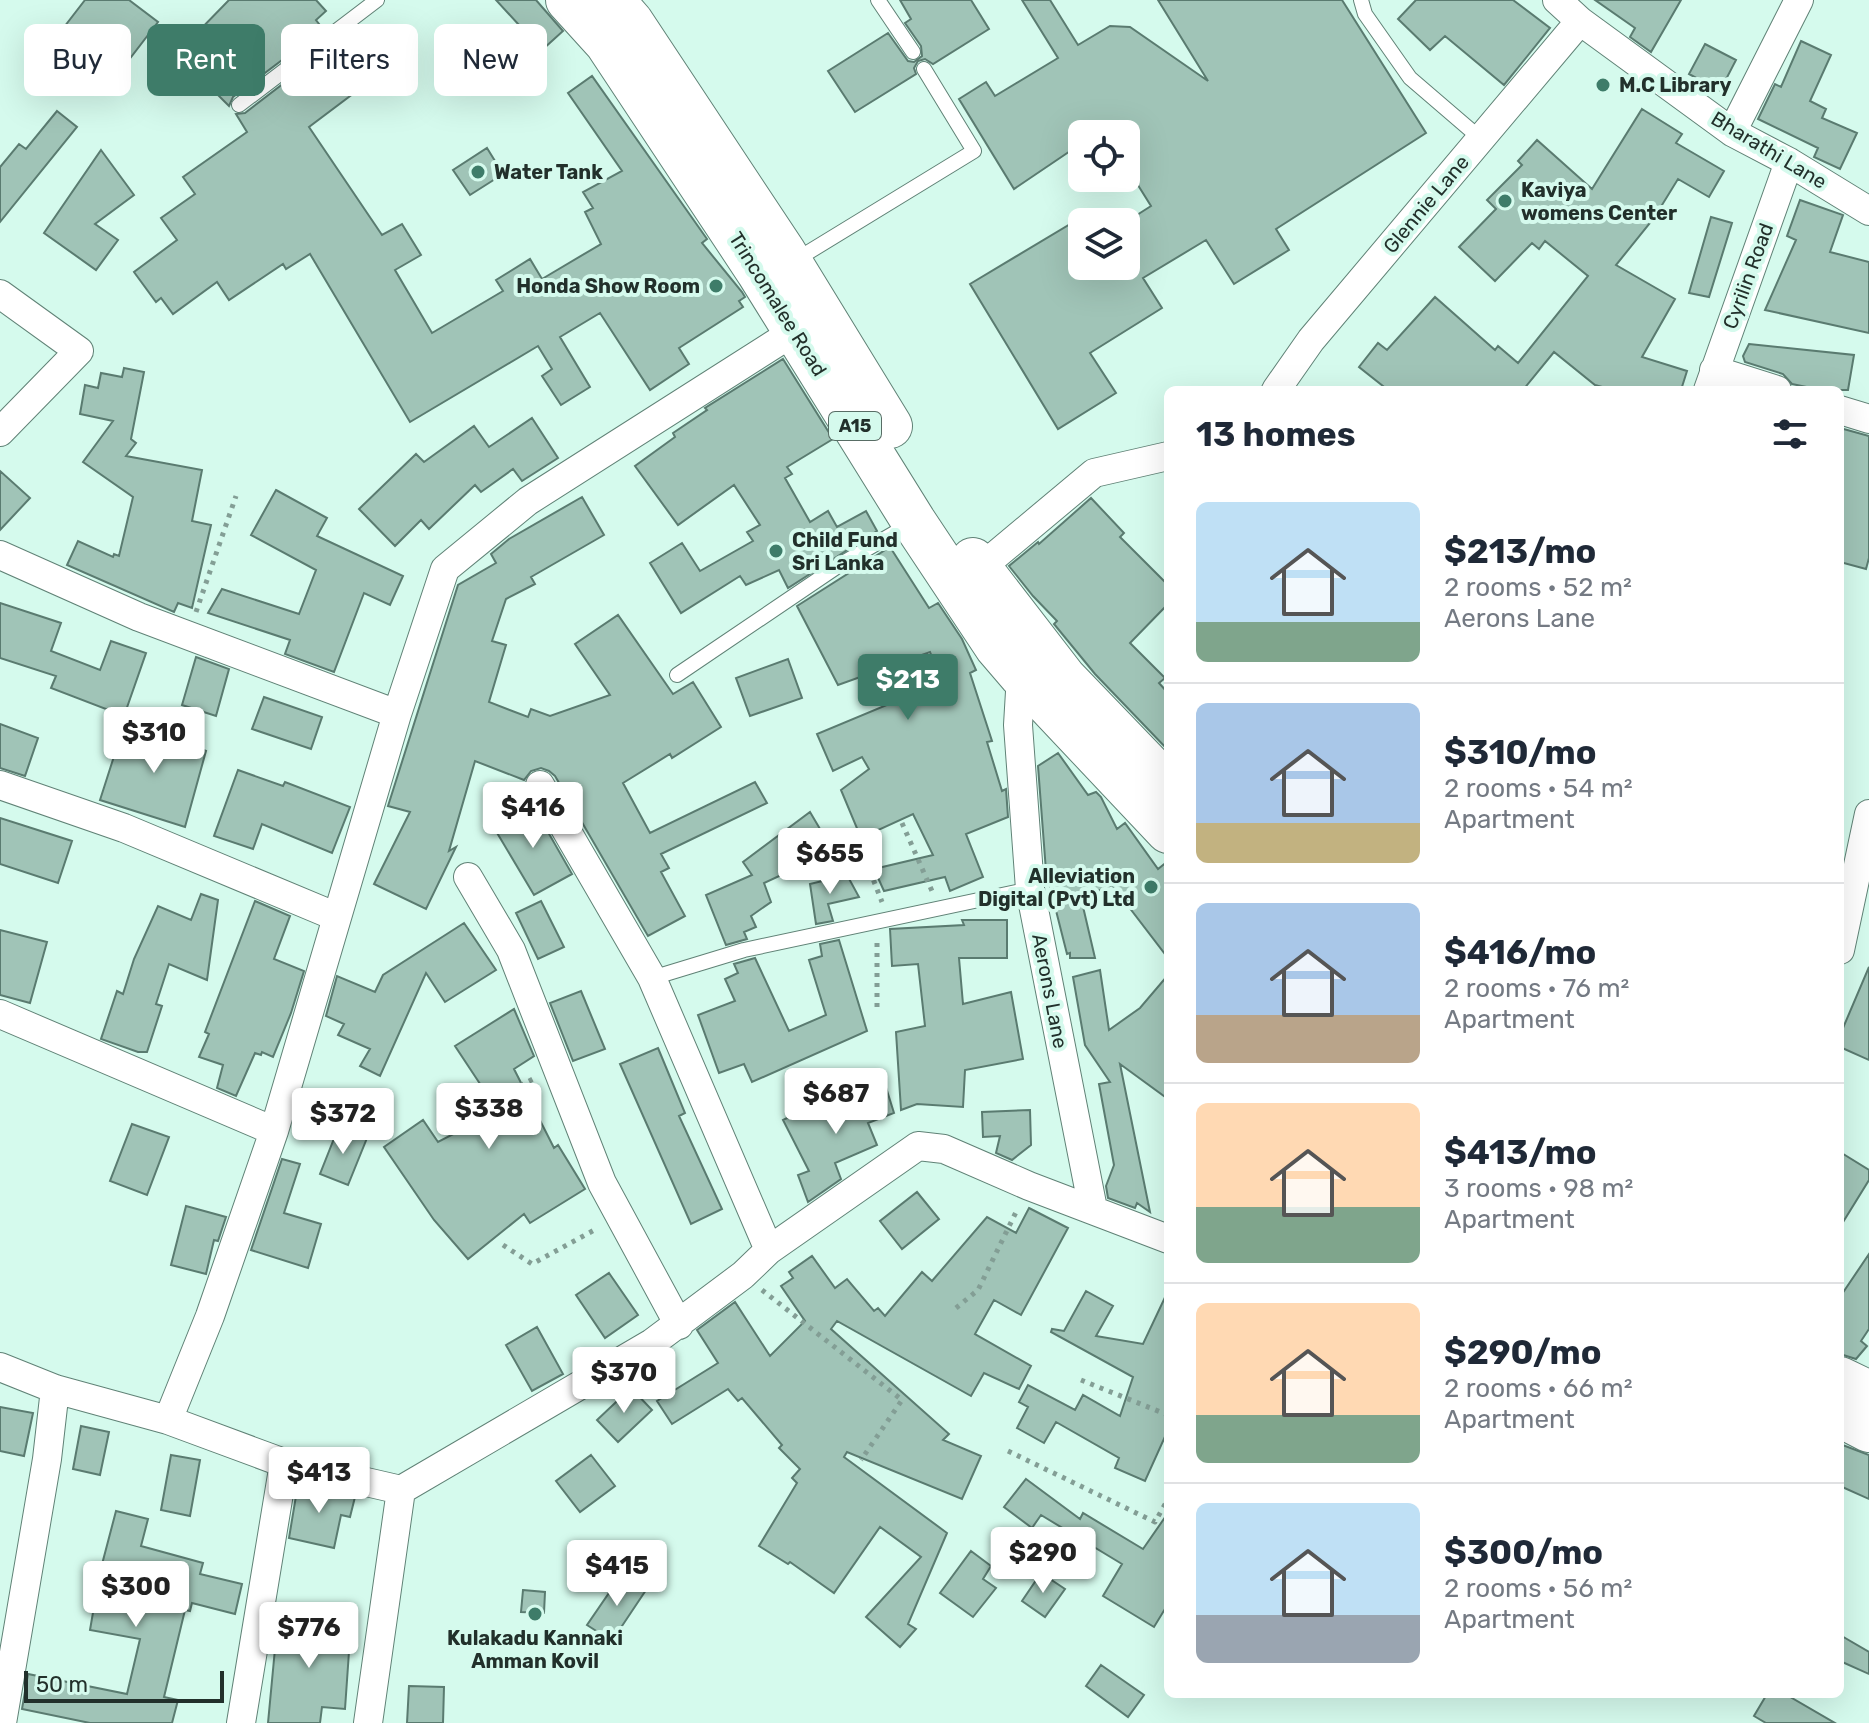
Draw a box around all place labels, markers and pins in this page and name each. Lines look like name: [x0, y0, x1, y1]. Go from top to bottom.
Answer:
place label: M.C Library: [1619, 73, 1731, 97]
marker: M.C Library: [1594, 76, 1612, 94]
place label: Water Tank: [494, 160, 603, 184]
marker: Water Tank: [469, 163, 487, 181]
place label: Kaviya womens Center: [1521, 178, 1677, 225]
marker: Kaviya womens Center: [1496, 192, 1514, 210]
place label: Honda Show Room: [516, 274, 700, 298]
marker: Honda Show Room: [707, 277, 725, 295]
place label: Child Fund Sri Lanka: [792, 528, 898, 575]
marker: Child Fund Sri Lanka: [767, 542, 785, 560]
pin: $213: [861, 654, 955, 722]
pin: $310: [107, 707, 201, 775]
pin: $416: [486, 782, 580, 850]
pin: $655: [783, 828, 877, 896]
place label: Alleviation Digital (Pvt) Ltd: [978, 864, 1135, 911]
marker: Alleviation Digital (Pvt) Ltd: [1142, 878, 1160, 896]
pin: $687: [789, 1068, 883, 1136]
pin: $338: [442, 1083, 536, 1151]
pin: $372: [296, 1088, 390, 1156]
pin: $370: [577, 1347, 671, 1415]
pin: $413: [272, 1447, 366, 1515]
pin: $290: [996, 1527, 1090, 1595]
pin: $415: [570, 1540, 664, 1608]
pin: $300: [89, 1561, 183, 1629]
pin: $776: [262, 1602, 356, 1670]
marker: Kulakadu Kannaki Amman Kovil: [526, 1605, 544, 1623]
place label: Kulakadu Kannaki Amman Kovil: [447, 1626, 623, 1673]

